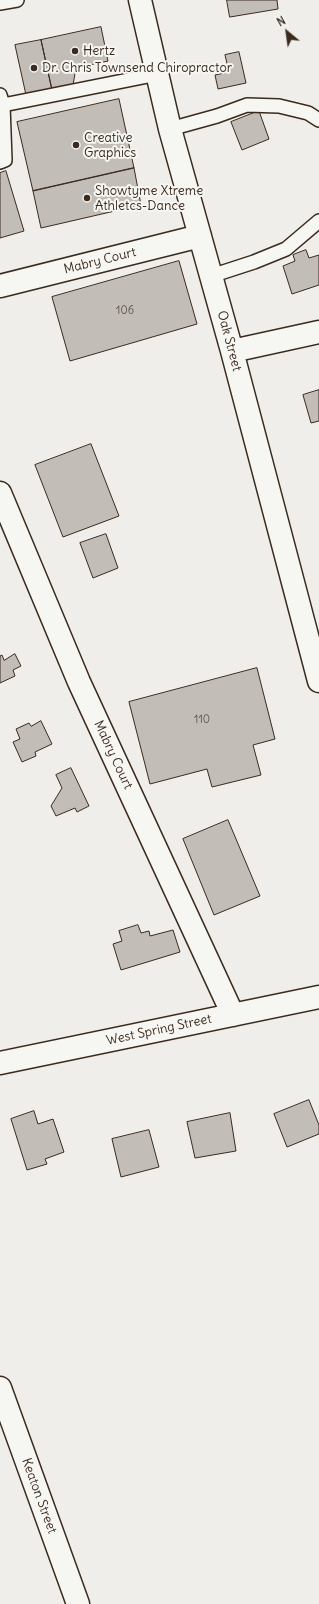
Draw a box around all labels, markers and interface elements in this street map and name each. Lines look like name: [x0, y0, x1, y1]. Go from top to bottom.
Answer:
north arrow: [267, 12, 307, 52]
text: N: [274, 14, 288, 29]
place label: Hertz: [83, 43, 115, 59]
marker: Hertz: [70, 46, 80, 56]
place label: Dr. Chris Townsend Chiropractor: [42, 60, 232, 76]
marker: Dr. Chris Townsend Chiropractor: [29, 63, 39, 73]
place label: Creative Graphics: [84, 130, 136, 161]
marker: Creative Graphics: [71, 140, 81, 150]
place label: Showtyme Xtreme Athletcs-Dance: [95, 183, 203, 214]
marker: Showtyme Xtreme Athletcs-Dance: [82, 193, 92, 203]
street label: Mabry Court: [62, 244, 138, 278]
house number: 106: [116, 304, 134, 318]
street label: Oak Street: [213, 309, 245, 373]
house number: 110: [194, 713, 210, 727]
street label: Mabry Court: [90, 718, 136, 792]
street label: West Spring Street: [105, 1011, 213, 1049]
street label: Keaton Street: [18, 1456, 60, 1536]

